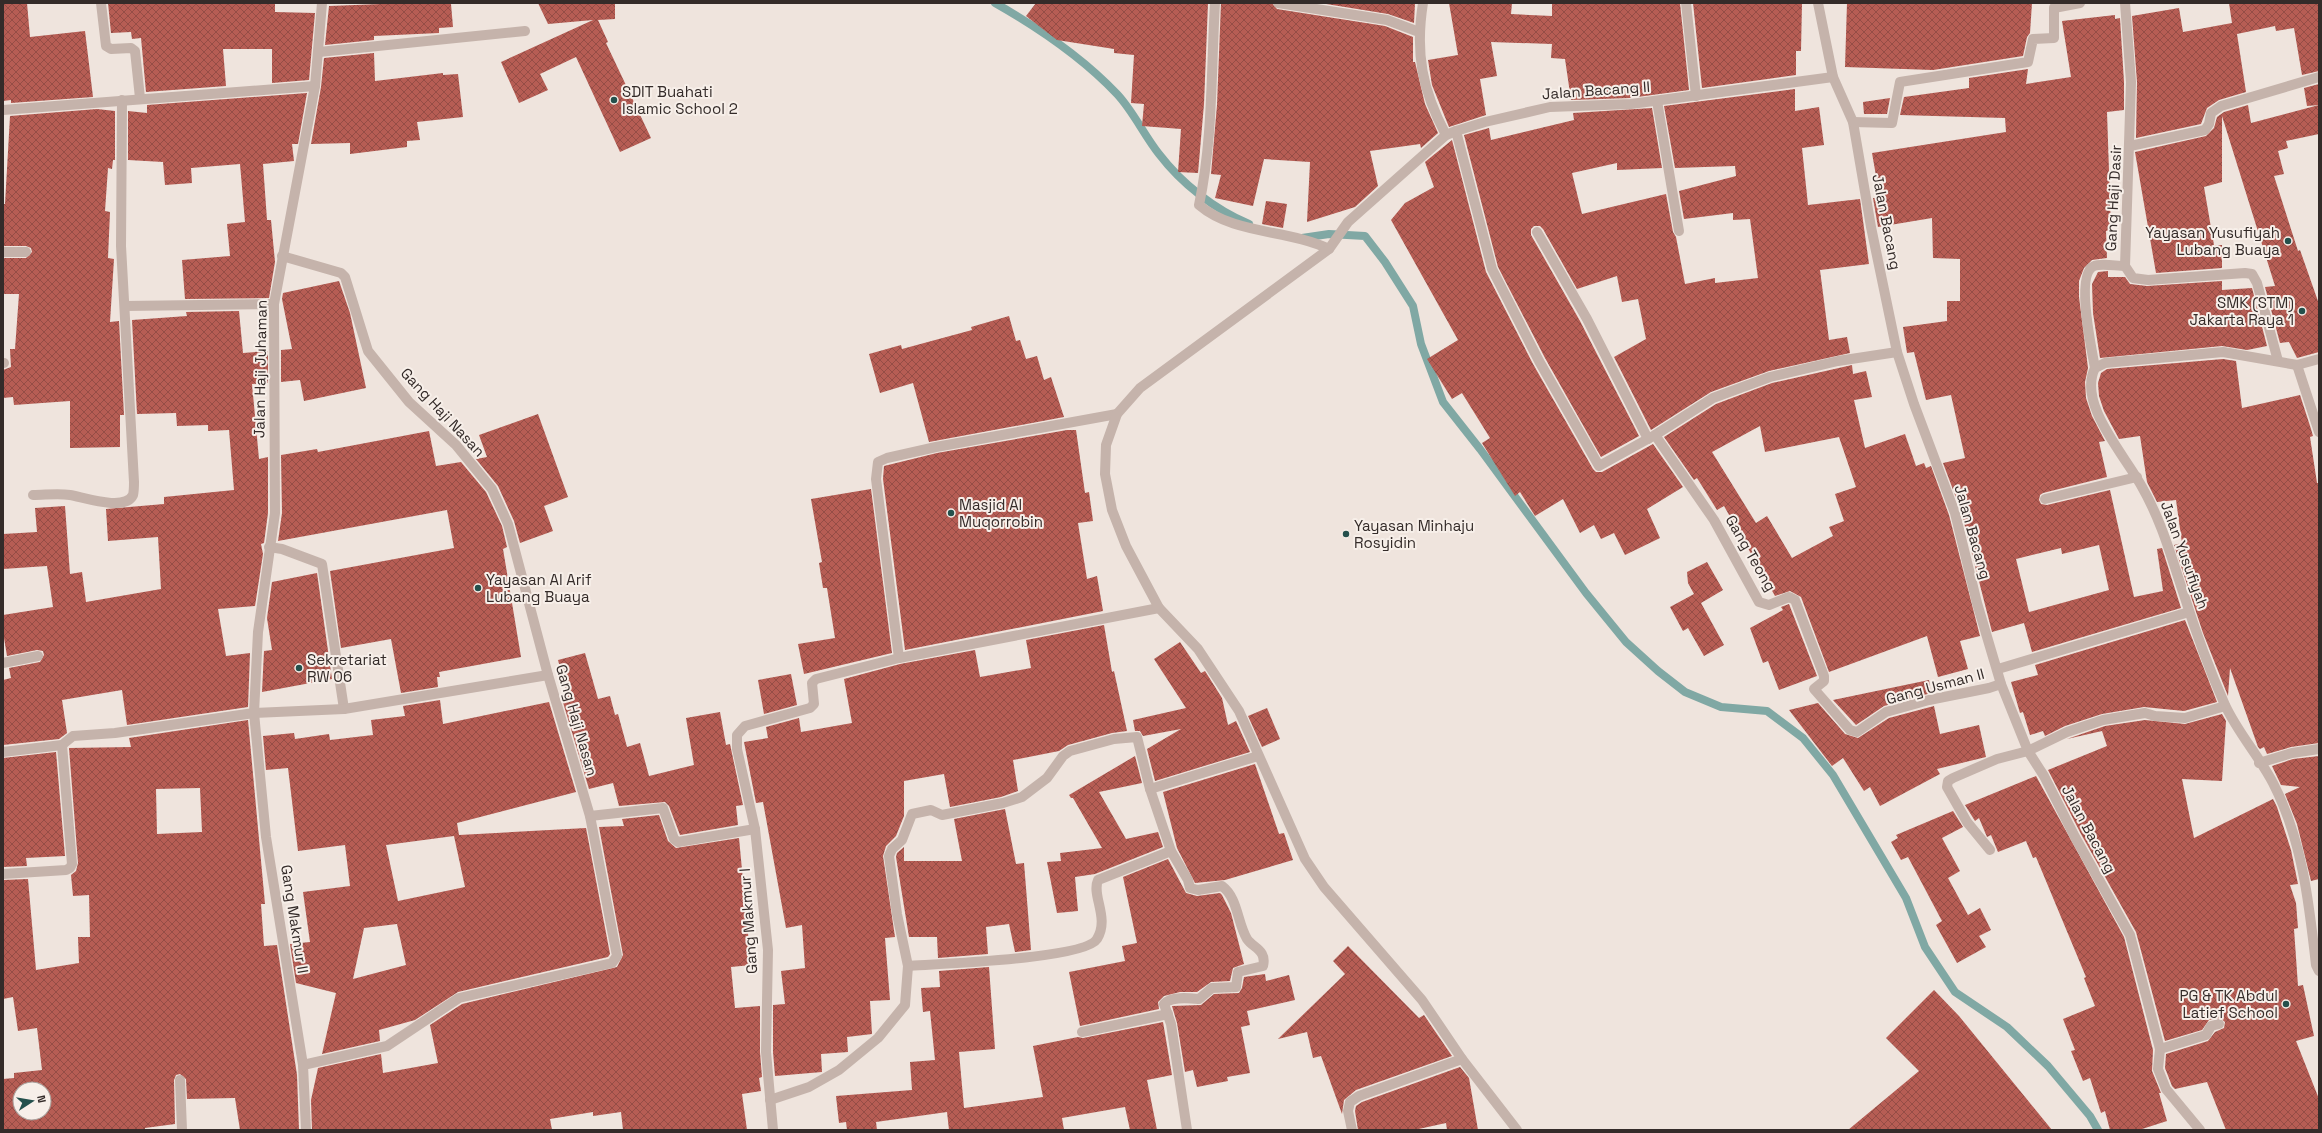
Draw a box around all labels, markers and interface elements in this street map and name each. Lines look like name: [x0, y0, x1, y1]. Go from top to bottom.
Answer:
street label: Jalan Bacang II: [1541, 77, 1651, 103]
place label: SDIT Buahati Islamic School 2: [622, 82, 738, 118]
marker: SDIT Buahati Islamic School 2: [609, 95, 619, 105]
street label: Gang Haji Dasir: [2101, 144, 2125, 252]
street label: Jalan Bacang: [1868, 172, 1906, 272]
place label: Yayasan Yusufiyah Lubang Buaya: [2145, 223, 2280, 259]
marker: Yayasan Yusufiyah Lubang Buaya: [2283, 236, 2293, 246]
place label: SMK (STM) Jakarta Raya 1: [2189, 293, 2294, 329]
street label: Jalan Haji Juhaman: [249, 300, 271, 438]
marker: SMK (STM) Jakarta Raya 1: [2297, 306, 2307, 316]
street label: Gang Haji Nasan: [397, 363, 489, 461]
street label: Jalan Bacang: [1950, 483, 1996, 581]
place label: Masjid Al Muqorrobin: [959, 495, 1043, 531]
street label: Jalan Yusufiyah: [2157, 498, 2213, 612]
marker: Masjid Al Muqorrobin: [946, 508, 956, 518]
street label: Gang Teong: [1721, 511, 1781, 595]
place label: Yayasan Minhaju Rosyidin: [1354, 516, 1474, 552]
marker: Yayasan Minhaju Rosyidin: [1341, 529, 1351, 539]
place label: Yayasan Al Arif Lubang Buaya: [486, 570, 592, 606]
marker: Yayasan Al Arif Lubang Buaya: [473, 583, 483, 593]
place label: Sekretariat RW 06: [307, 650, 387, 686]
street label: Gang Haji Nasan: [552, 662, 602, 778]
marker: Sekretariat RW 06: [294, 663, 304, 673]
street label: Gang Usman II: [1884, 664, 1986, 708]
street label: Jalan Bacang: [2058, 782, 2120, 876]
street label: Gang Makmur II: [277, 863, 313, 975]
street label: Gang Makmur I: [735, 867, 761, 975]
place label: PG & TK Abdul Latief School: [2179, 986, 2278, 1022]
marker: PG & TK Abdul Latief School: [2281, 999, 2291, 1009]
north arrow: [12, 1081, 52, 1121]
text: N: [34, 1094, 49, 1104]

